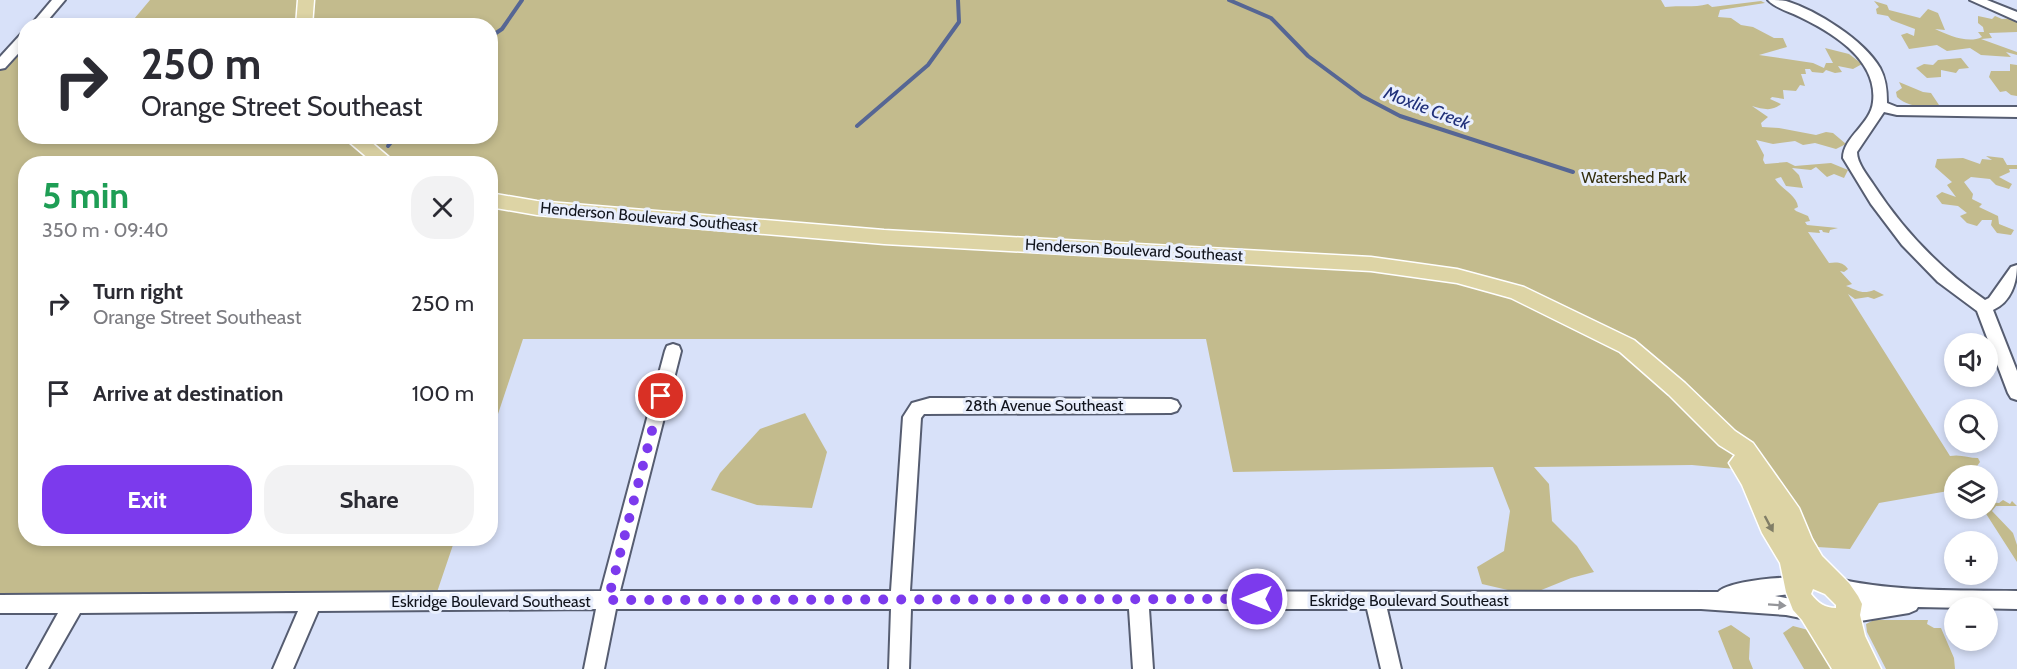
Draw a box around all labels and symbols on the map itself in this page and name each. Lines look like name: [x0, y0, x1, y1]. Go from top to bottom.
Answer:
water label: Moxlie Creek: [1380, 81, 1474, 135]
park label: Watershed Park: [1581, 168, 1688, 187]
street label: Henderson Boulevard Southeast: [540, 198, 759, 236]
street label: Henderson Boulevard Southeast: [1025, 235, 1244, 265]
pin: [635, 370, 686, 421]
street label: 28th Avenue Southeast: [965, 396, 1124, 415]
one-way arrow: [1764, 515, 1774, 532]
position arrow: [1225, 567, 1289, 631]
street label: Eskridge Boulevard Southeast: [1309, 591, 1509, 610]
street label: Eskridge Boulevard Southeast: [391, 592, 591, 611]
one-way arrow: [1768, 600, 1787, 610]

